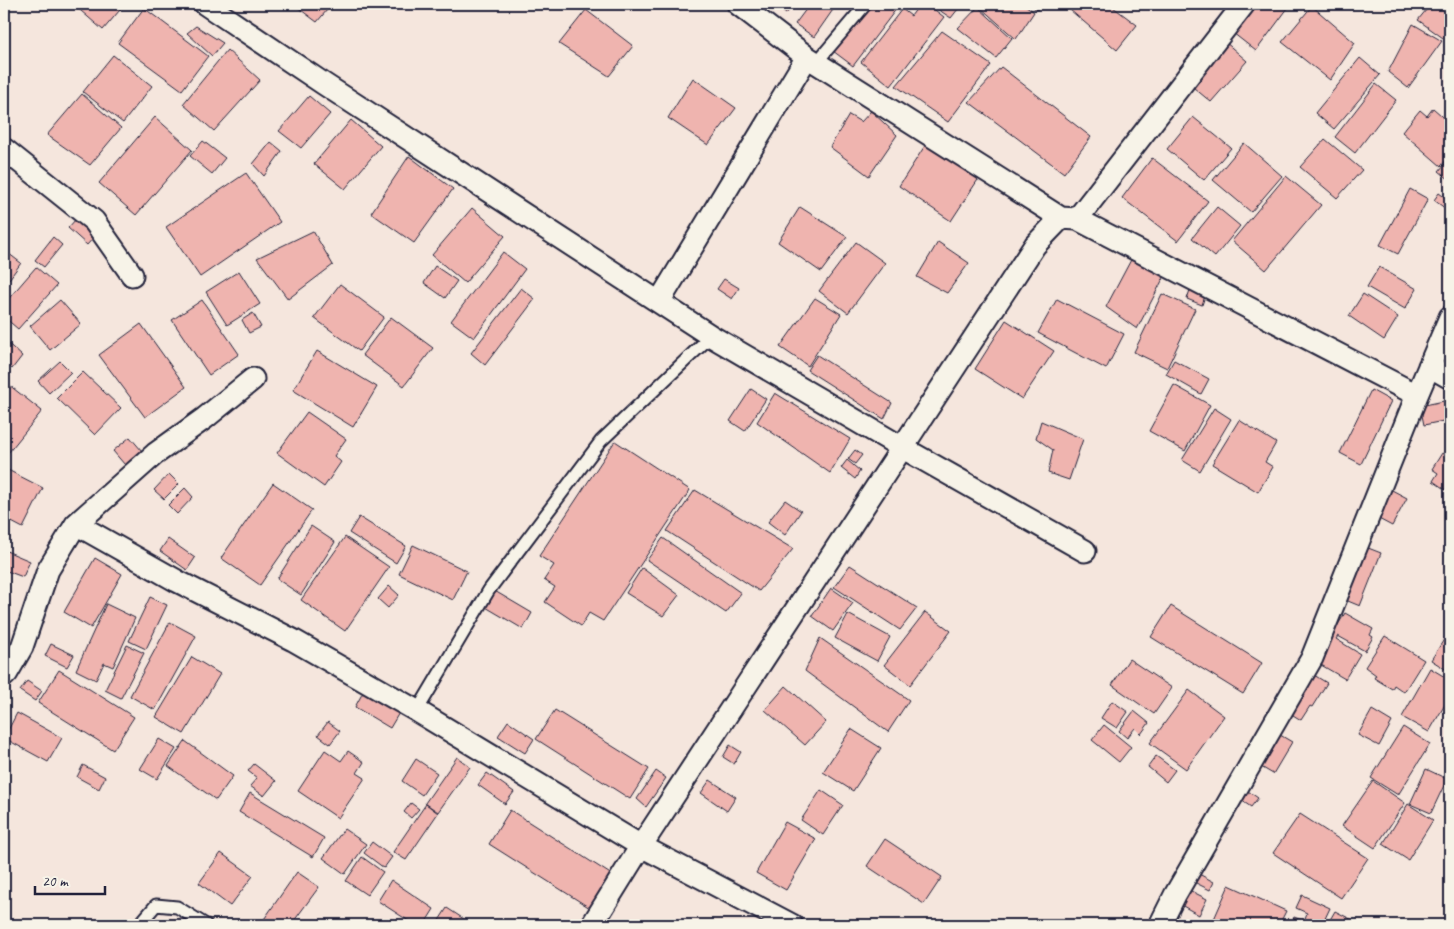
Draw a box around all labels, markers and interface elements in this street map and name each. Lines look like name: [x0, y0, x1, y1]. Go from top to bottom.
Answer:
scale bar: [35, 864, 105, 896]
text: 20 m: [42, 872, 69, 891]

